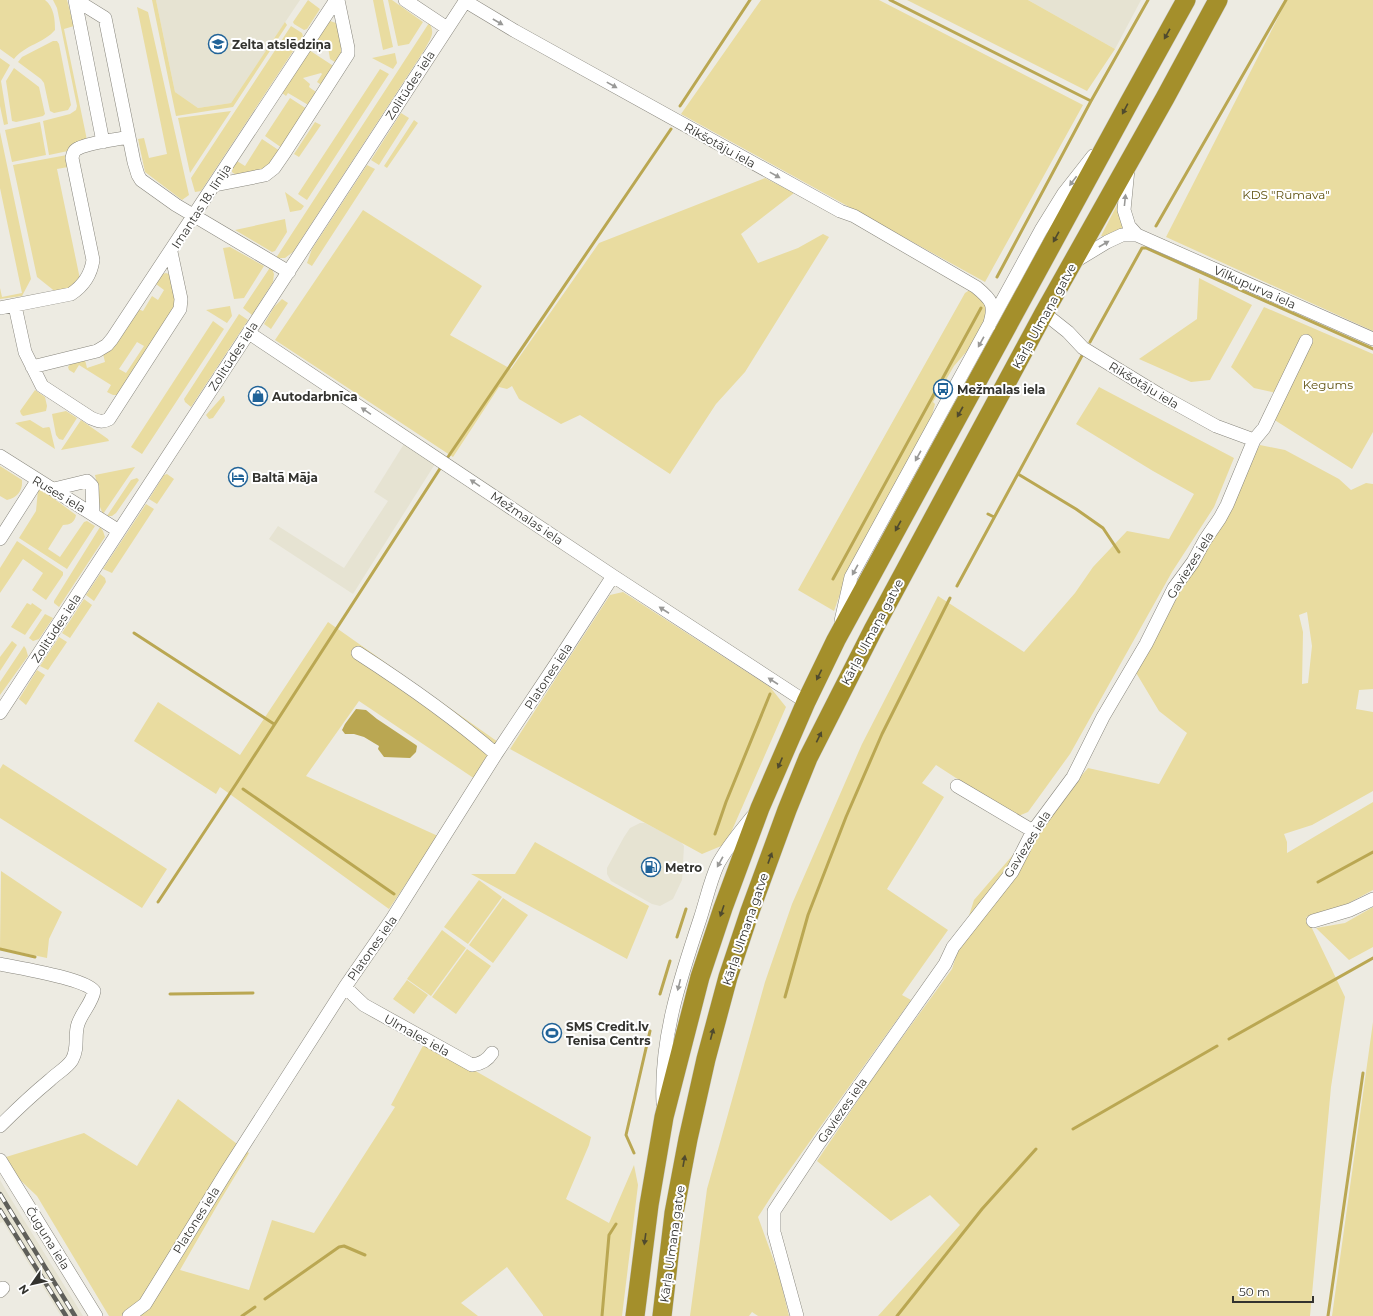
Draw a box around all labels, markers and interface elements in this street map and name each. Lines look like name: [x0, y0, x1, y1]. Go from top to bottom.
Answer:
one-way arrow: [492, 18, 504, 25]
one-way arrow: [1164, 28, 1171, 40]
school or university icon: Zelta atslēdziņa: [207, 33, 229, 55]
place label: Zelta atslēdziņa: [232, 37, 331, 52]
street label: Zolitūdes iela: [382, 48, 438, 122]
one-way arrow: [606, 81, 618, 88]
one-way arrow: [1122, 103, 1129, 115]
street label: Rikšotāju iela: [682, 119, 758, 171]
street label: Imantas 18. līnija: [168, 161, 234, 251]
one-way arrow: [769, 172, 781, 179]
one-way arrow: [1070, 176, 1078, 186]
park label: KDS "Rūmava": [1242, 187, 1330, 202]
one-way arrow: [1122, 194, 1128, 206]
one-way arrow: [1053, 231, 1060, 243]
one-way arrow: [1098, 241, 1109, 248]
street label: Kārļa Ulmaņa gatve: [1009, 261, 1079, 371]
street label: Vilkupurva iela: [1212, 262, 1298, 312]
street label: Zolitūdes iela: [205, 319, 261, 393]
one-way arrow: [977, 336, 984, 348]
street label: Rikšotāju iela: [1106, 358, 1182, 412]
park label: Ķegums: [1303, 377, 1353, 392]
bus stop icon: Mežmalas iela: [932, 378, 954, 400]
place label: Mežmalas iela: [957, 382, 1045, 397]
shop icon: Autodarbnīca: [247, 385, 269, 407]
place label: Autodarbnīca: [271, 389, 358, 404]
one-way arrow: [957, 406, 964, 418]
one-way arrow: [361, 407, 372, 415]
one-way arrow: [915, 450, 921, 462]
hotel icon: Baltā Māja: [227, 466, 249, 488]
place label: Baltā Māja: [252, 470, 318, 485]
street label: Ruses iela: [30, 472, 88, 516]
one-way arrow: [469, 479, 480, 487]
street label: Mežmalas iela: [488, 488, 566, 548]
one-way arrow: [895, 521, 902, 532]
street label: Gaviezes iela: [1163, 529, 1217, 601]
one-way arrow: [852, 564, 859, 576]
street label: Kārļa Ulmaņa gatve: [838, 576, 906, 688]
street label: Zolitūdes iela: [28, 591, 84, 665]
one-way arrow: [659, 606, 669, 614]
street label: Platones iela: [521, 640, 575, 712]
one-way arrow: [816, 669, 822, 681]
one-way arrow: [768, 677, 778, 685]
one-way arrow: [816, 732, 822, 743]
one-way arrow: [776, 757, 782, 769]
street label: Gaviezes iela: [1000, 808, 1054, 880]
one-way arrow: [767, 851, 773, 863]
fuel station icon: Metro: [640, 856, 662, 878]
one-way arrow: [717, 856, 724, 868]
place label: Metro: [665, 860, 702, 875]
street label: Kārļa Ulmaņa gatve: [719, 871, 771, 987]
one-way arrow: [719, 905, 725, 917]
street label: Platones iela: [344, 912, 400, 984]
one-way arrow: [676, 979, 682, 992]
street label: Ulmales iela: [382, 1011, 452, 1059]
place label: SMS Credit.lv Tenisa Centrs: [566, 1019, 651, 1048]
sports icon: SMS Credit.lv Tenisa Centrs: [541, 1022, 563, 1044]
one-way arrow: [709, 1028, 715, 1040]
street label: Gaviezes iela: [814, 1074, 870, 1146]
one-way arrow: [681, 1155, 687, 1167]
street label: Platones iela: [169, 1184, 223, 1256]
street label: Kārļa Ulmaņa gatve: [656, 1184, 688, 1304]
street label: Čuguna iela: [23, 1204, 73, 1272]
one-way arrow: [642, 1232, 648, 1245]
north arrow: [12, 1264, 52, 1304]
scale bar: [1233, 1278, 1313, 1304]
text: N: [15, 1282, 32, 1297]
text: 50 m: [1239, 1284, 1270, 1299]

